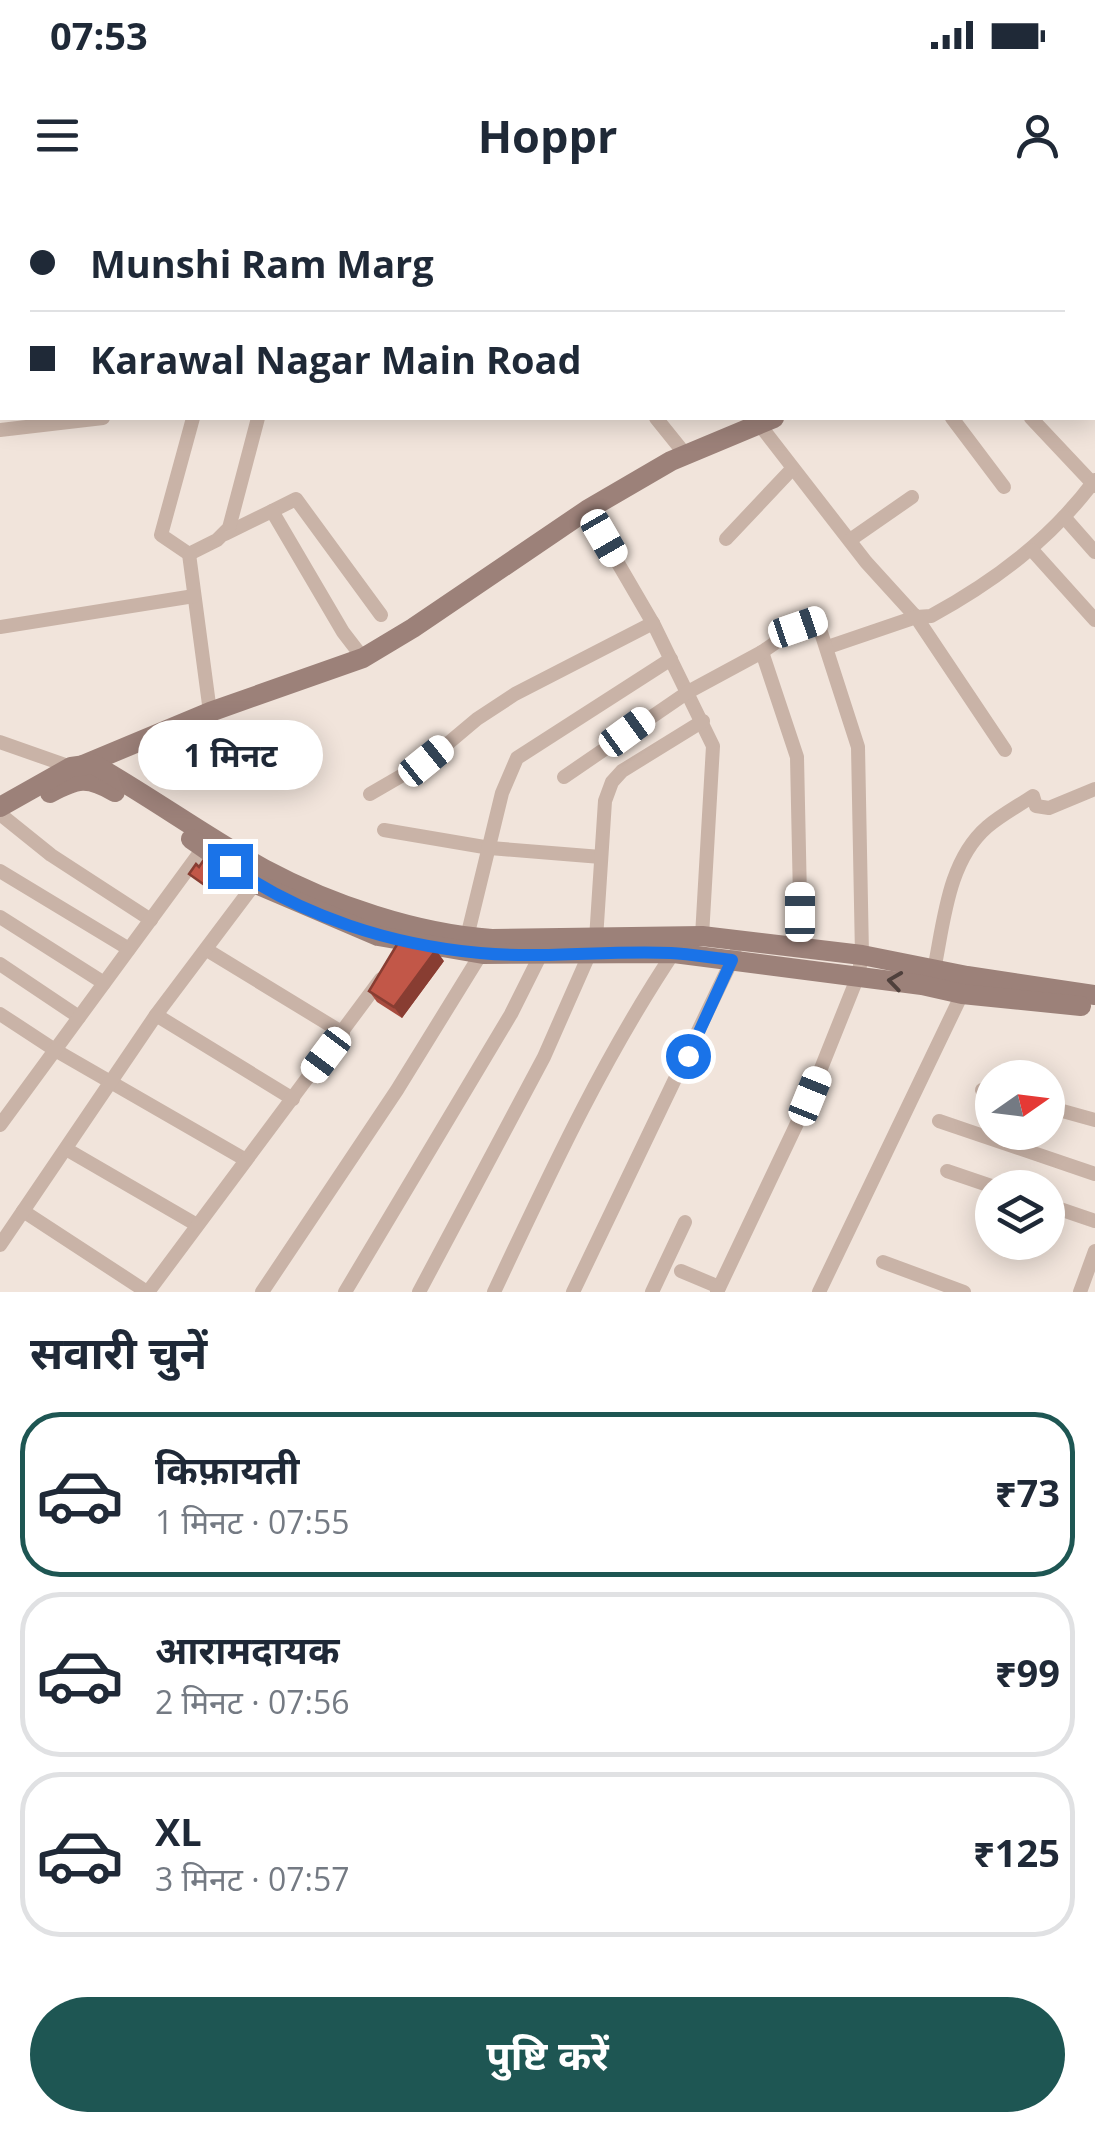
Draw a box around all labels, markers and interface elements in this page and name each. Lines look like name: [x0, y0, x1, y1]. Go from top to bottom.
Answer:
text: 07:53: [50, 9, 148, 61]
text: Hoppr: [478, 105, 617, 166]
icon: menu: [30, 108, 85, 163]
icon: person: [1010, 108, 1065, 163]
text: Munshi Ram Marg: [90, 237, 434, 289]
text: Karawal Nagar Main Road: [90, 333, 582, 385]
car: [576, 505, 632, 571]
car: [765, 603, 831, 651]
car: [594, 702, 660, 762]
callout: 1 मिनट: [138, 721, 322, 791]
car: [393, 730, 459, 792]
text: 1 मिनट: [184, 733, 277, 776]
route end: [208, 844, 253, 889]
car: [785, 882, 815, 942]
one-way arrow: [886, 971, 903, 992]
car: [296, 1022, 356, 1088]
route start: [666, 1034, 711, 1079]
north arrow: [975, 1060, 1065, 1150]
map controls: [975, 1060, 1065, 1260]
car: [785, 1063, 835, 1129]
button: layers: [975, 1170, 1065, 1260]
text: सवारी चुनें: [30, 1321, 207, 1382]
text: किफ़ायती: [155, 1443, 299, 1495]
icon: car: [35, 1450, 125, 1540]
text: ₹73: [995, 1466, 1060, 1518]
text: 1 मिनट · 07:55: [155, 1500, 350, 1543]
text: आरामदायक: [155, 1623, 339, 1675]
icon: car: [35, 1630, 125, 1720]
text: ₹99: [995, 1646, 1060, 1698]
text: 2 मिनट · 07:56: [155, 1680, 350, 1723]
text: XL: [155, 1805, 202, 1857]
icon: car: [35, 1810, 125, 1900]
text: ₹125: [973, 1826, 1060, 1878]
text: 3 मिनट · 07:57: [155, 1857, 350, 1900]
button: पुष्टि करें: [30, 1997, 1065, 2112]

